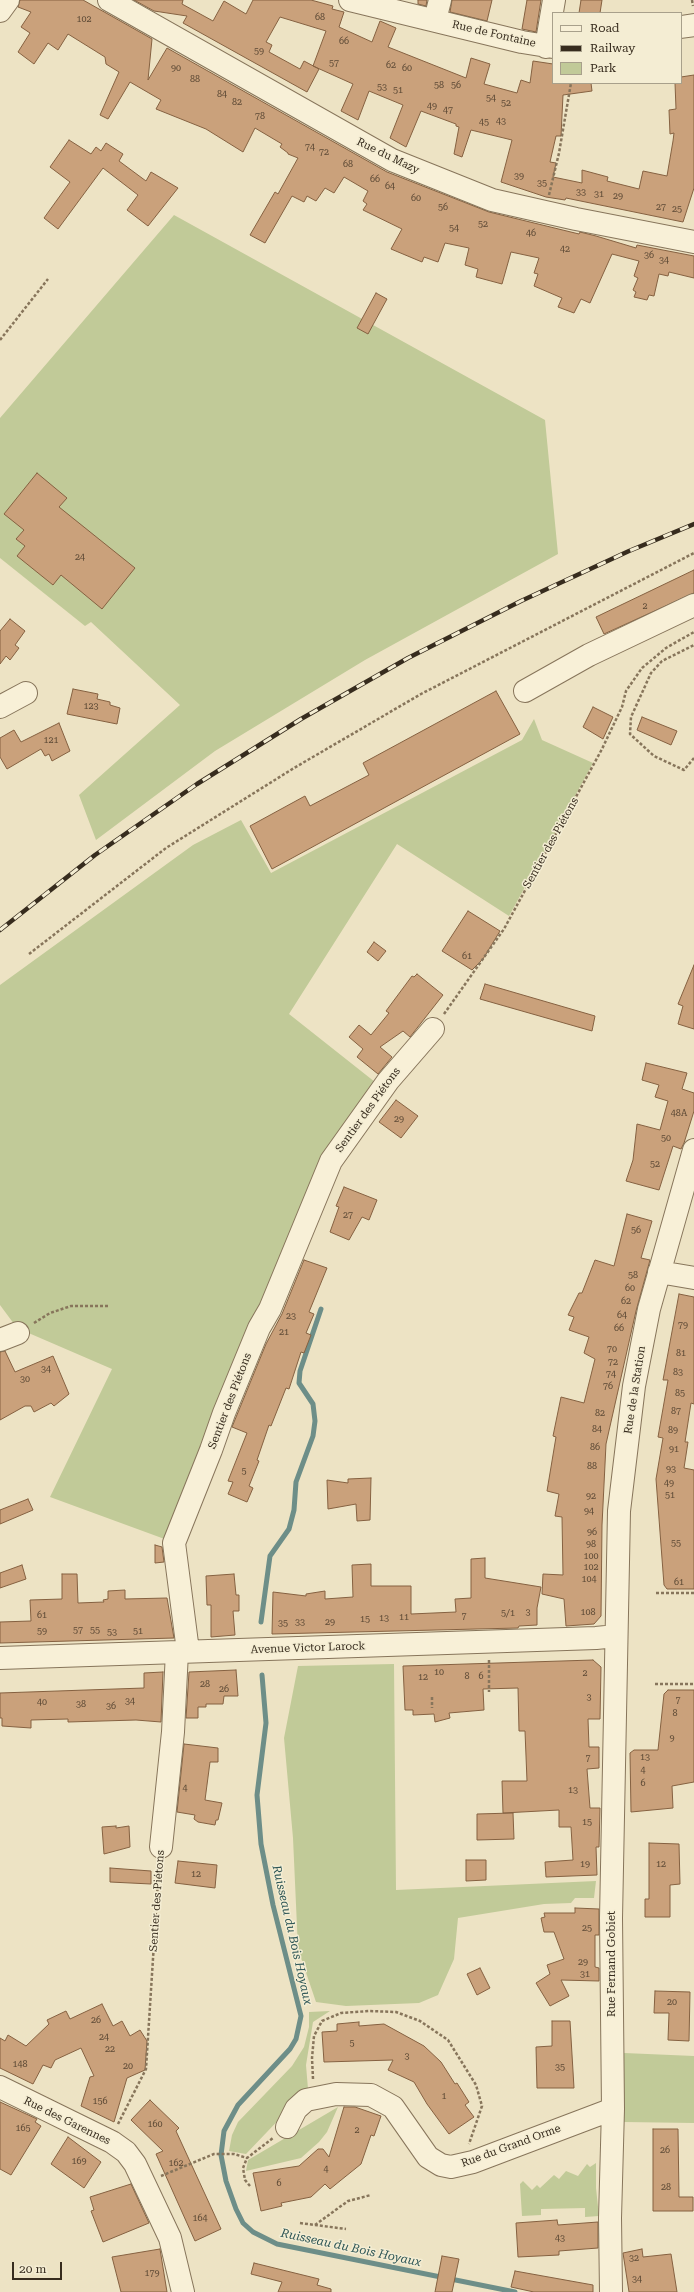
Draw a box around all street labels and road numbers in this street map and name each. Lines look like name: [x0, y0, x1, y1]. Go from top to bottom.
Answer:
street label: Rue de Fontaine: [451, 18, 537, 50]
street label: Rue du Mazy: [355, 135, 421, 177]
street label: Sentier des Piétons: [521, 795, 581, 891]
street label: Sentier des Piétons: [333, 1065, 403, 1155]
street label: Rue de la Station: [621, 1345, 649, 1435]
street label: Sentier des Piétons: [206, 1351, 254, 1451]
street label: Avenue Victor Larock: [250, 1639, 366, 1657]
street label: Sentier des Piétons: [147, 1850, 167, 1952]
street label: Rue Fernand Gobiet: [605, 1911, 619, 2017]
street label: Rue des Garennes: [22, 2094, 112, 2148]
street label: Rue du Grand Orme: [459, 2122, 563, 2170]

